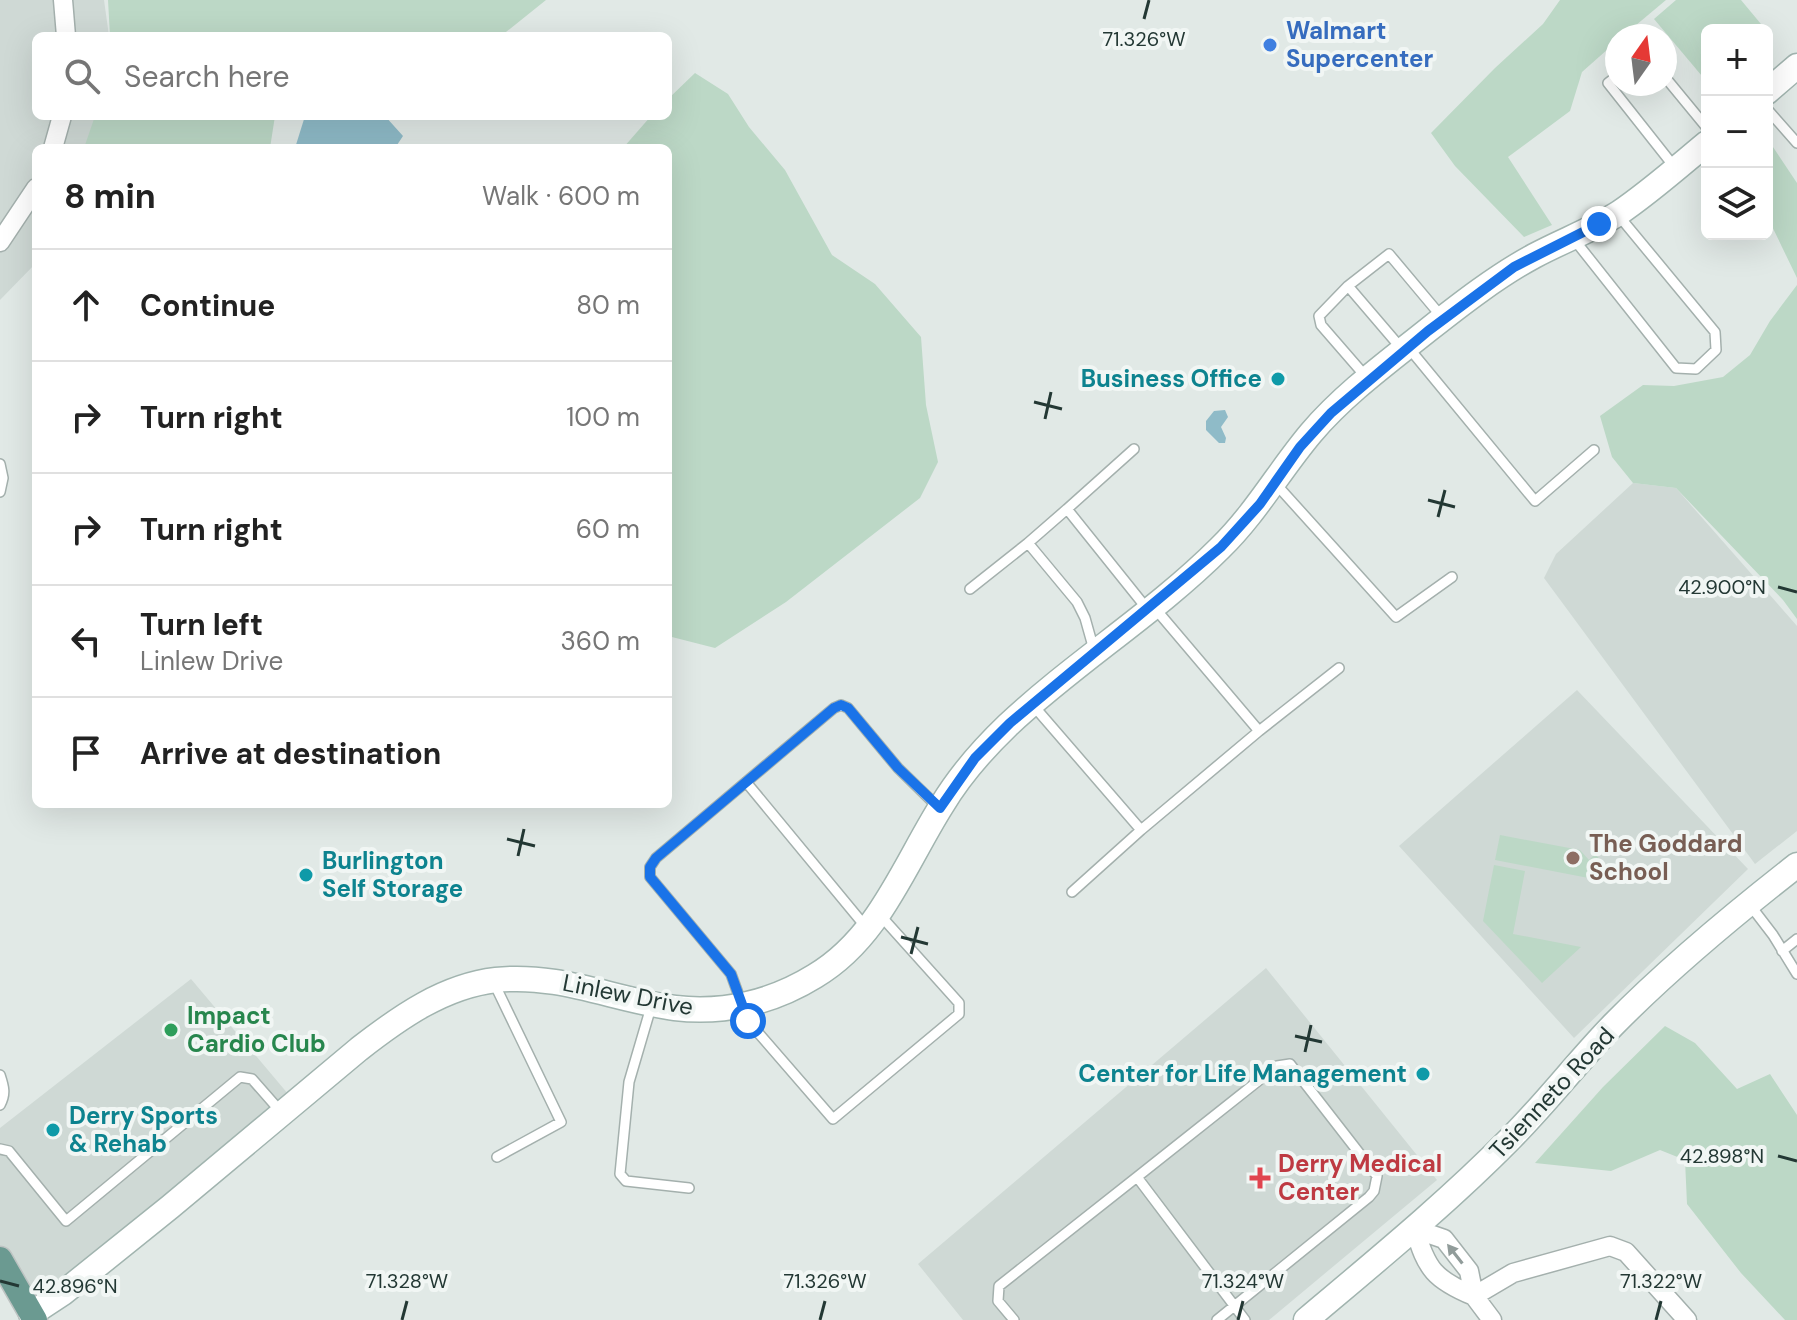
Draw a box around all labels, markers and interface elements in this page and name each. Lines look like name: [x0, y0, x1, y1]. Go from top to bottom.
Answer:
place label: Walmart Supercenter: [1286, 15, 1433, 74]
north arrow: [1605, 24, 1677, 96]
map controls: [1701, 24, 1773, 240]
button: +: [1701, 24, 1773, 96]
text: 71.326°W: [1102, 26, 1186, 52]
search box: [32, 32, 672, 120]
marker: Walmart Supercenter: [1261, 36, 1279, 54]
icon: search: [60, 54, 104, 98]
text: Search here: [124, 57, 290, 96]
button: −: [1701, 96, 1773, 168]
button: layers: [1701, 168, 1773, 240]
text: 8 min: [64, 174, 156, 219]
text: Walk · 600 m: [482, 179, 640, 213]
route end: [1581, 206, 1617, 242]
icon: ahead: [64, 283, 108, 327]
text: Continue: [140, 286, 275, 325]
text: 80 m: [576, 288, 640, 322]
place label: Business Office: [1081, 363, 1262, 394]
marker: Business Office: [1269, 370, 1287, 388]
icon: right: [64, 395, 108, 439]
text: Turn right: [140, 398, 283, 437]
text: 100 m: [566, 400, 640, 434]
icon: right: [64, 507, 108, 551]
text: Turn right: [140, 510, 283, 549]
text: 60 m: [576, 512, 640, 546]
text: 42.900°N: [1678, 574, 1766, 600]
text: Turn left: [140, 605, 263, 644]
icon: left: [64, 619, 108, 663]
text: 360 m: [560, 624, 640, 658]
text: Linlew Drive: [140, 644, 283, 678]
icon: arrive: [64, 731, 108, 775]
text: Arrive at destination: [140, 734, 441, 773]
place label: The Goddard School: [1589, 828, 1742, 887]
place label: Burlington Self Storage: [322, 845, 463, 904]
marker: The Goddard School: [1564, 849, 1582, 867]
marker: Burlington Self Storage: [297, 866, 315, 884]
street label: Linlew Drive: [560, 967, 696, 1022]
place label: Impact Cardio Club: [187, 1000, 326, 1059]
route start: [730, 1003, 766, 1039]
street label: Tsienneto Road: [1482, 1020, 1621, 1165]
marker: Impact Cardio Club: [162, 1021, 180, 1039]
place label: Center for Life Management: [1078, 1058, 1407, 1089]
marker: Center for Life Management: [1414, 1065, 1432, 1083]
place label: Derry Sports & Rehab: [69, 1100, 218, 1159]
marker: Derry Sports & Rehab: [44, 1121, 62, 1139]
text: 42.898°N: [1680, 1143, 1764, 1169]
place label: Derry Medical Center: [1278, 1148, 1442, 1207]
marker: Derry Medical Center: [1249, 1167, 1271, 1189]
one-way arrow: [1447, 1244, 1464, 1264]
text: 71.328°W: [366, 1268, 448, 1294]
text: 71.326°W: [783, 1268, 867, 1294]
text: 71.324°W: [1202, 1268, 1284, 1294]
text: 71.322°W: [1620, 1268, 1702, 1294]
text: 42.896°N: [33, 1273, 118, 1299]

